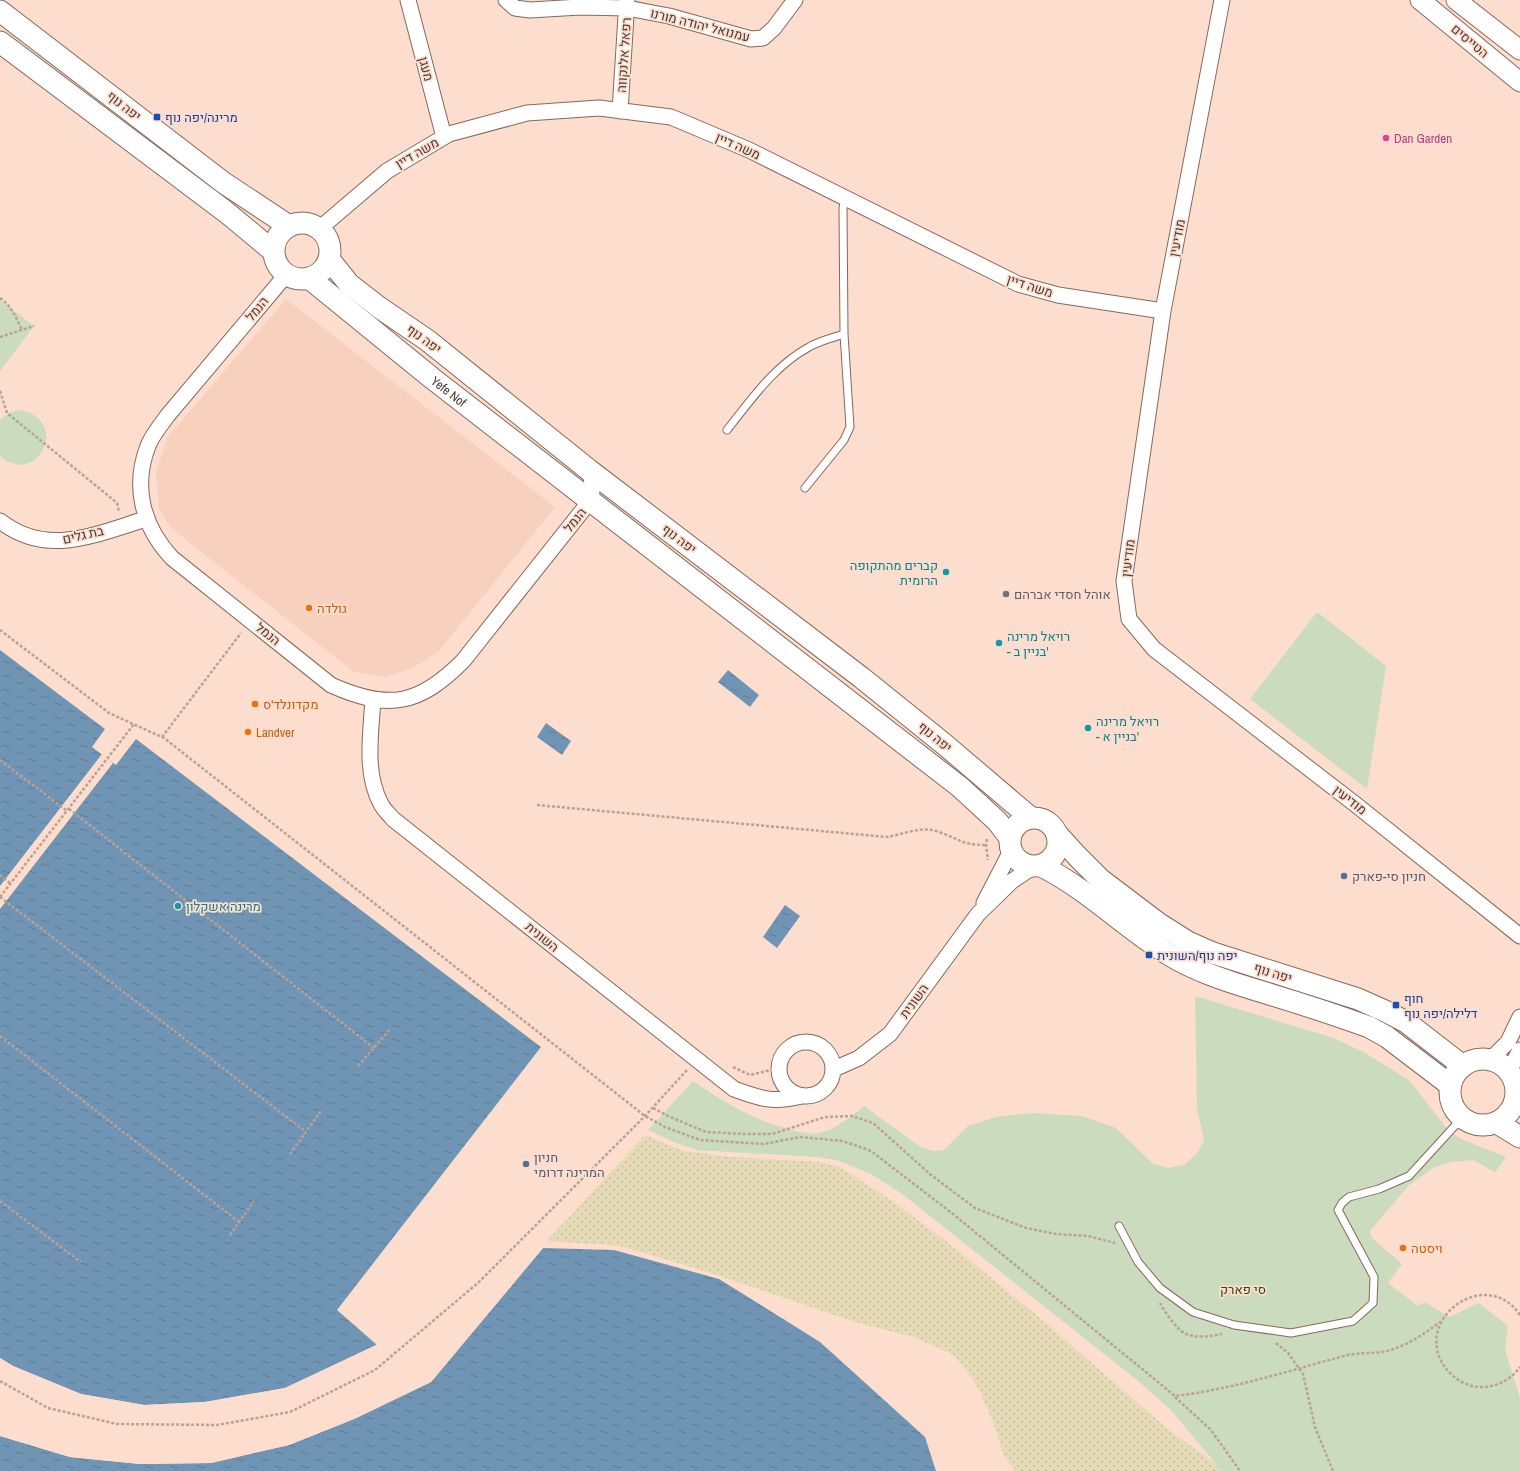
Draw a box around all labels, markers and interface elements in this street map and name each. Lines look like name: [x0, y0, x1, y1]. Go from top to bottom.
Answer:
street label: עמנואל יהודה מורנו: [648, 4, 752, 46]
street label: רפאל אלנקווה: [613, 17, 635, 93]
street label: הטייסים: [1448, 20, 1492, 62]
street label: מעגן: [415, 55, 437, 83]
street label: יפה נוף: [103, 87, 145, 125]
place label: מרינה/יפה נוף: [165, 109, 238, 126]
marker: מרינה/יפה נוף: [152, 112, 162, 122]
street label: משה דיין: [713, 129, 763, 163]
place label: Dan Garden: [1394, 130, 1452, 147]
marker: Dan Garden: [1381, 133, 1391, 143]
street label: משה דיין: [392, 134, 442, 172]
street label: מודיעין: [1165, 218, 1189, 258]
street label: משה דיין: [1005, 271, 1055, 301]
street label: הנמל: [242, 293, 272, 325]
street label: יפה נוף: [403, 321, 445, 357]
street label: Yefe Nof: [428, 372, 470, 410]
street label: הנמל: [560, 504, 590, 536]
street label: יפה נוף: [658, 520, 700, 558]
street label: בת גלים: [61, 522, 105, 548]
street label: מודיעין: [1117, 538, 1139, 578]
place label: קברים מהתקופה הרומית: [850, 557, 938, 589]
marker: קברים מהתקופה הרומית: [941, 567, 951, 577]
place label: אוהל חסדי אברהם: [1014, 586, 1111, 603]
marker: אוהל חסדי אברהם: [1001, 589, 1011, 599]
place label: גולדה: [317, 600, 347, 617]
marker: גולדה: [304, 603, 314, 613]
street label: הנמל: [252, 619, 284, 649]
place label: רויאל מרינה - בניין ב': [1007, 628, 1070, 660]
marker: רויאל מרינה - בניין ב': [994, 638, 1004, 648]
place label: מקדונלד'ס: [263, 696, 318, 713]
marker: מקדונלד'ס: [250, 699, 260, 709]
place label: רויאל מרינה - בניין א': [1096, 713, 1159, 745]
street label: יפה נוף: [915, 718, 955, 756]
marker: רויאל מרינה - בניין א': [1083, 723, 1093, 733]
place label: Landver: [256, 724, 295, 741]
marker: Landver: [243, 727, 253, 737]
street label: מודיעין: [1330, 782, 1370, 818]
place label: חניון סי-פארק: [1352, 868, 1426, 885]
marker: חניון סי-פארק: [1339, 871, 1349, 881]
place label: מרינה אשקלון: [186, 898, 261, 915]
marker: מרינה אשקלון: [173, 901, 183, 911]
street label: השונית: [522, 918, 562, 956]
place label: יפה נוף/השונית: [1157, 947, 1237, 964]
marker: יפה נוף/השונית: [1144, 950, 1154, 960]
street label: יפה נוף: [1252, 959, 1294, 987]
street label: השונית: [896, 980, 932, 1022]
place label: חוף דלילה/יפה נוף: [1404, 990, 1478, 1022]
marker: חוף דלילה/יפה נוף: [1391, 1000, 1401, 1010]
place label: חניון המרינה דרומי: [534, 1149, 605, 1181]
marker: חניון המרינה דרומי: [521, 1159, 531, 1169]
place label: ויסטה: [1411, 1240, 1443, 1257]
marker: ויסטה: [1398, 1243, 1408, 1253]
park label: סי פארק: [1220, 1281, 1266, 1298]

